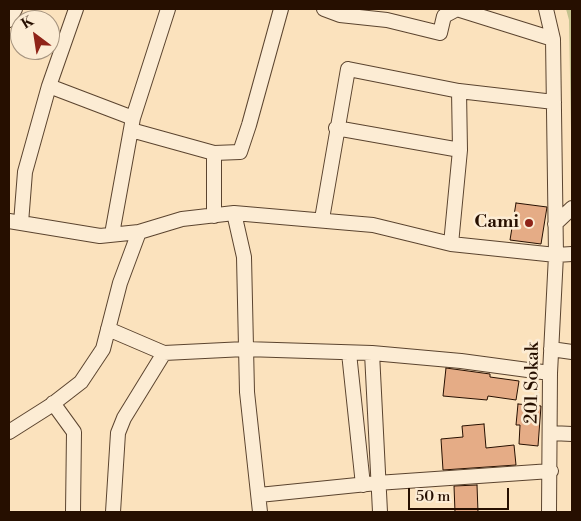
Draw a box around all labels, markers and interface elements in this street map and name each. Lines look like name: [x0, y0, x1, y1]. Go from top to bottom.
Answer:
north arrow: [10, 10, 60, 60]
text: K: [18, 12, 37, 34]
place label: Cami: [474, 212, 519, 234]
marker: Cami: [523, 217, 535, 229]
street label: 201 Sokak: [521, 342, 545, 424]
scale bar: [411, 478, 512, 510]
text: 50 m: [416, 487, 450, 506]

